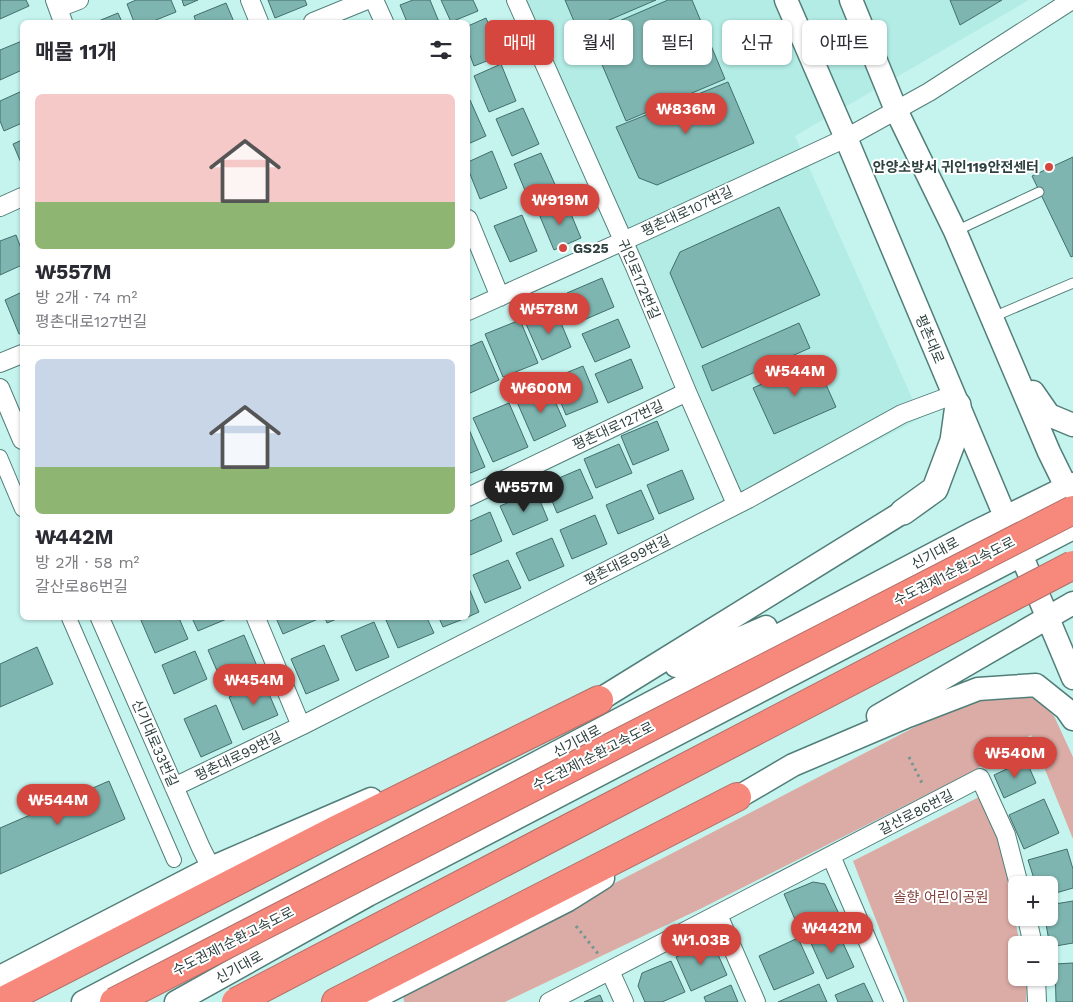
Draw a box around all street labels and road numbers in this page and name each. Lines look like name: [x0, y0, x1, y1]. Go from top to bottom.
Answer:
street label: 평촌대로107번길: [639, 183, 735, 239]
street label: 귀인로172번길: [615, 236, 663, 322]
street label: 평촌대로: [913, 312, 947, 366]
street label: 평촌대로127번길: [570, 397, 666, 453]
street label: 평촌대로99번길: [581, 531, 673, 589]
street label: 수도권제1순환고속도로: [891, 533, 1018, 609]
street label: 신기대로: [908, 534, 962, 572]
street label: 신기대로33번길: [129, 697, 181, 789]
street label: 수도권제1순환고속도로: [530, 718, 657, 794]
street label: 신기대로: [550, 722, 604, 760]
street label: 평촌대로99번길: [192, 728, 284, 784]
street label: 갈산로86번길: [876, 786, 956, 838]
street label: 수도권제1순환고속도로: [170, 903, 297, 979]
street label: 신기대로: [213, 947, 266, 986]

